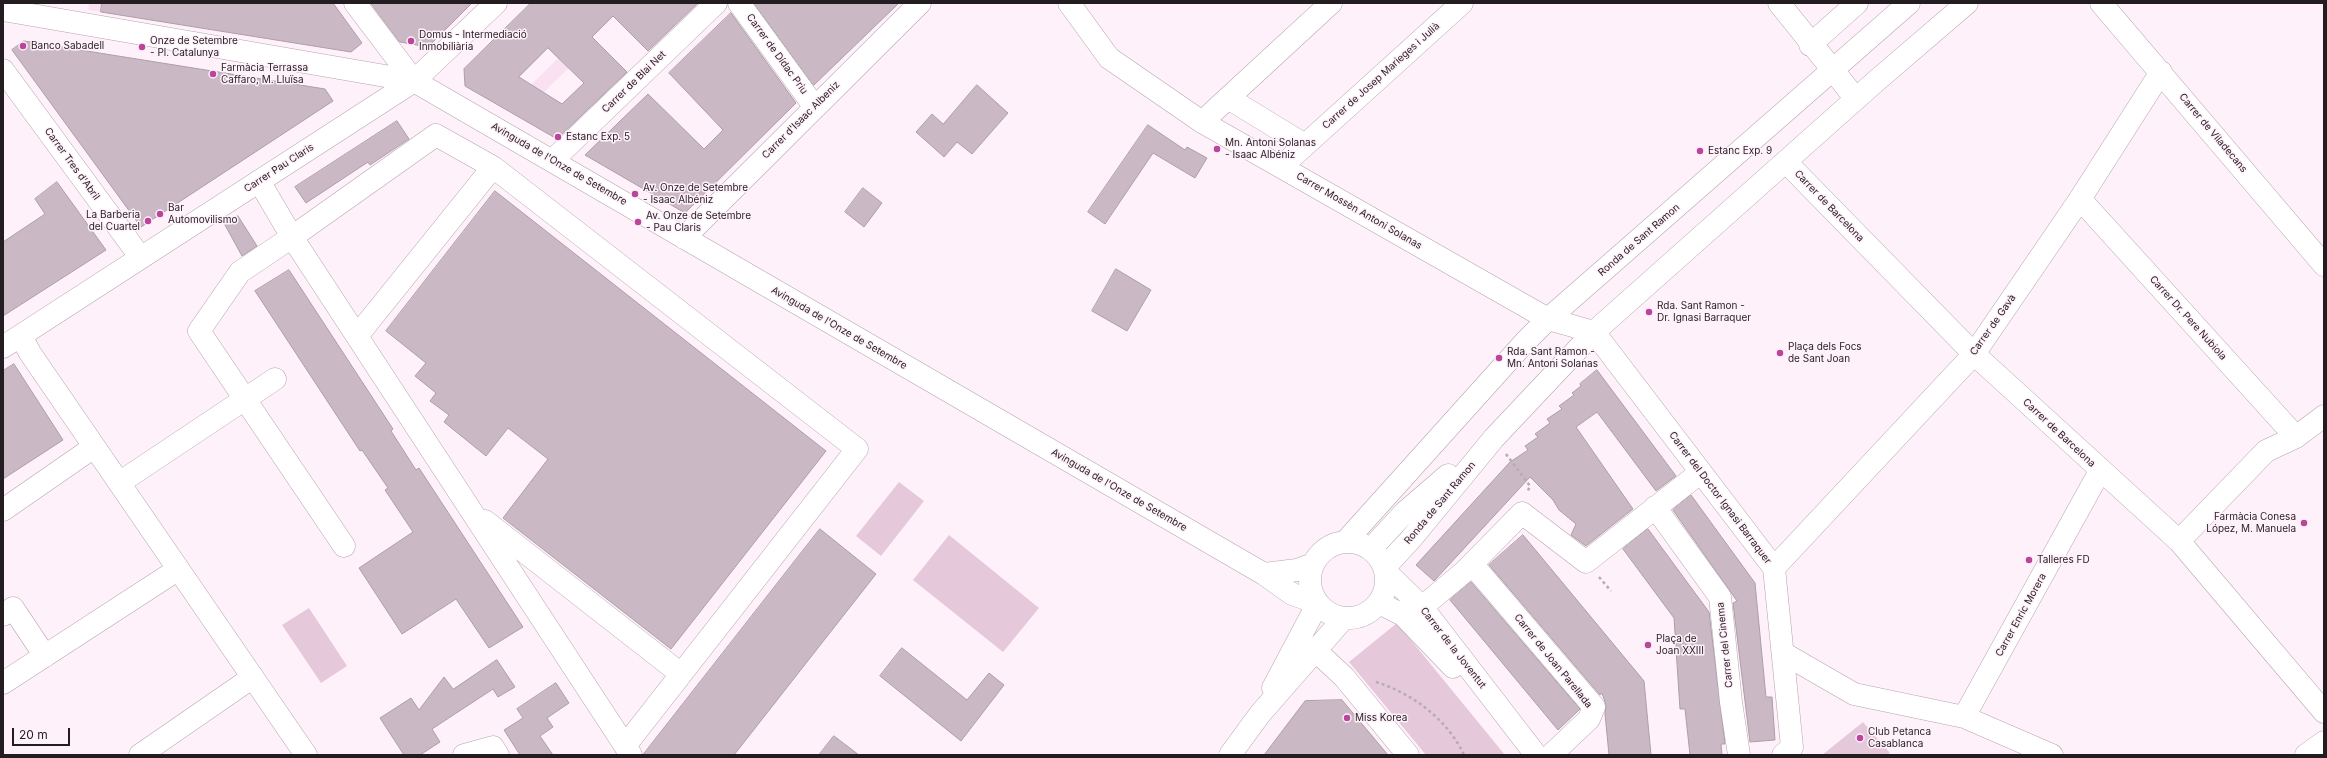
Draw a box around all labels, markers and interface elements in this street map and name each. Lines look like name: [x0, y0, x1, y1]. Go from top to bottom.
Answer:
street label: Carrer de Dídac Priu: [744, 12, 810, 96]
street label: Carrer de Josep Marieges i Julià: [1320, 20, 1442, 132]
place label: Domus - Intermediació Inmobiliària: [419, 29, 527, 52]
place label: Onze de Setembre - Pl. Catalunya: [150, 35, 238, 58]
marker: Domus - Intermediació Inmobiliària: [406, 36, 416, 46]
place label: Banco Sabadell: [31, 40, 104, 52]
marker: Banco Sabadell: [18, 41, 28, 51]
marker: Onze de Setembre - Pl. Catalunya: [137, 42, 147, 52]
street label: Carrer de Blai Net: [600, 48, 668, 116]
place label: Farmàcia Terrassa Caffaro, M. Lluïsa: [221, 62, 308, 86]
marker: Farmàcia Terrassa Caffaro, M. Lluïsa: [208, 69, 218, 79]
street label: Carrer d'Isaac Albeniz: [760, 79, 842, 161]
street label: Carrer de Viladecans: [2176, 91, 2250, 175]
street label: Avinguda de l'Onze de Setembre: [489, 120, 629, 208]
street label: Carrer Tres d'Abril: [42, 126, 102, 202]
place label: Estanc Exp. 5: [566, 131, 630, 143]
marker: Estanc Exp. 5: [553, 132, 563, 142]
place label: Mn. Antoni Solanas - Isaac Albéniz: [1225, 137, 1316, 160]
street label: Carrer Pau Claris: [242, 141, 316, 195]
marker: Mn. Antoni Solanas - Isaac Albéniz: [1212, 144, 1222, 154]
place label: Estanc Exp. 9: [1708, 145, 1772, 157]
marker: Estanc Exp. 9: [1695, 146, 1705, 156]
street label: Carrer de Barcelona: [1792, 168, 1866, 244]
street label: Carrer Mossèn Antoni Solanas: [1294, 170, 1424, 252]
place label: Av. Onze de Setembre - Isaac Albéniz: [643, 182, 748, 206]
marker: Av. Onze de Setembre - Isaac Albéniz: [630, 189, 640, 199]
street label: Ronda de Sant Ramon: [1596, 201, 1682, 279]
place label: Bar Automovilismo: [168, 202, 237, 226]
place label: La Barberia del Cuartel: [86, 209, 140, 232]
marker: Bar Automovilismo: [155, 209, 165, 219]
place label: Av. Onze de Setembre - Pau Claris: [646, 210, 751, 234]
marker: La Barberia del Cuartel: [143, 216, 153, 226]
marker: Av. Onze de Setembre - Pau Claris: [633, 217, 643, 227]
street label: Carrer Dr. Pere Nubiola: [2147, 273, 2229, 363]
street label: Avinguda de l'Onze de Setembre: [769, 284, 909, 372]
street label: Carrer de Gavà: [1968, 292, 2018, 358]
place label: Rda. Sant Ramon - Dr. Ignasi Barraquer: [1657, 300, 1751, 324]
marker: Rda. Sant Ramon - Dr. Ignasi Barraquer: [1644, 307, 1654, 317]
place label: Plaça dels Focs de Sant Joan: [1788, 341, 1862, 364]
place label: Rda. Sant Ramon - Mn. Antoni Solanas: [1507, 346, 1598, 370]
marker: Plaça dels Focs de Sant Joan: [1775, 348, 1785, 358]
marker: Rda. Sant Ramon - Mn. Antoni Solanas: [1494, 353, 1504, 363]
street label: Carrer de Barcelona: [2020, 396, 2098, 470]
street label: Carrer del Doctor Ignasi Barraquer: [1666, 429, 1774, 567]
street label: Avinguda de l'Onze de Setembre: [1049, 446, 1189, 534]
street label: Ronda de Sant Ramon: [1402, 459, 1478, 547]
place label: Farmàcia Conesa López, M. Manuela: [2206, 511, 2296, 534]
marker: Farmàcia Conesa López, M. Manuela: [2299, 518, 2309, 528]
place label: Talleres FD: [2037, 554, 2090, 566]
marker: Talleres FD: [2024, 555, 2034, 565]
street label: Carrer Enric Morera: [1993, 571, 2049, 659]
street label: Carrer del Cinema: [1715, 602, 1735, 688]
street label: Carrer de la Joventut: [1418, 605, 1488, 691]
street label: Carrer de Joan Parellada: [1511, 612, 1595, 710]
place label: Plaça de Joan XXIII: [1656, 633, 1704, 656]
marker: Plaça de Joan XXIII: [1643, 640, 1653, 650]
place label: Miss Korea: [1355, 712, 1407, 724]
marker: Miss Korea: [1342, 713, 1352, 723]
scale bar: [14, 720, 72, 746]
place label: Club Petanca Casablanca: [1868, 726, 1931, 750]
text: 20 m: [19, 727, 48, 742]
marker: Club Petanca Casablanca: [1855, 733, 1865, 743]

